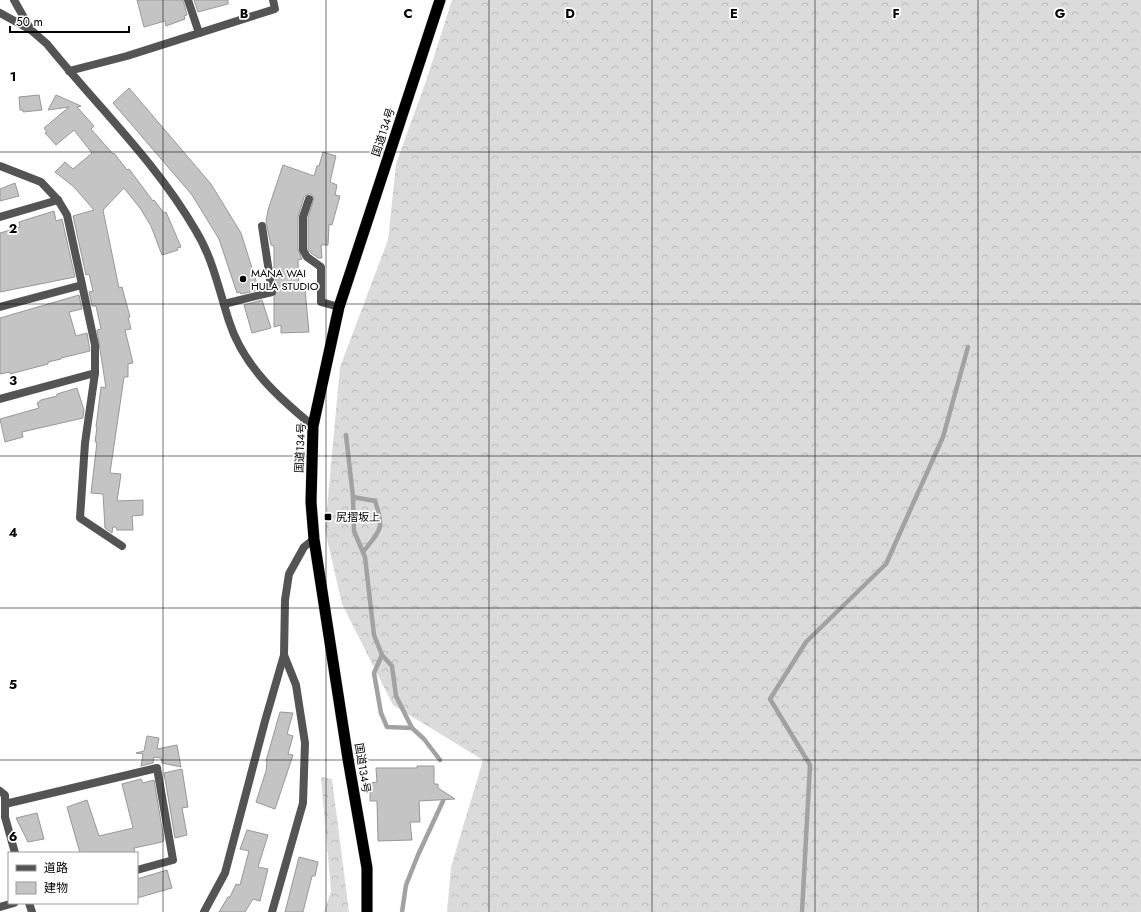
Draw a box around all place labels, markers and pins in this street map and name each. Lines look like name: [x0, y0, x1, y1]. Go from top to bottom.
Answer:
place label: MANA WAI HULA STUDIO: [251, 265, 319, 294]
marker: MANA WAI HULA STUDIO: [238, 274, 248, 284]
place label: 尻摺坂上: [336, 509, 380, 525]
marker: 尻摺坂上: [323, 512, 333, 522]

